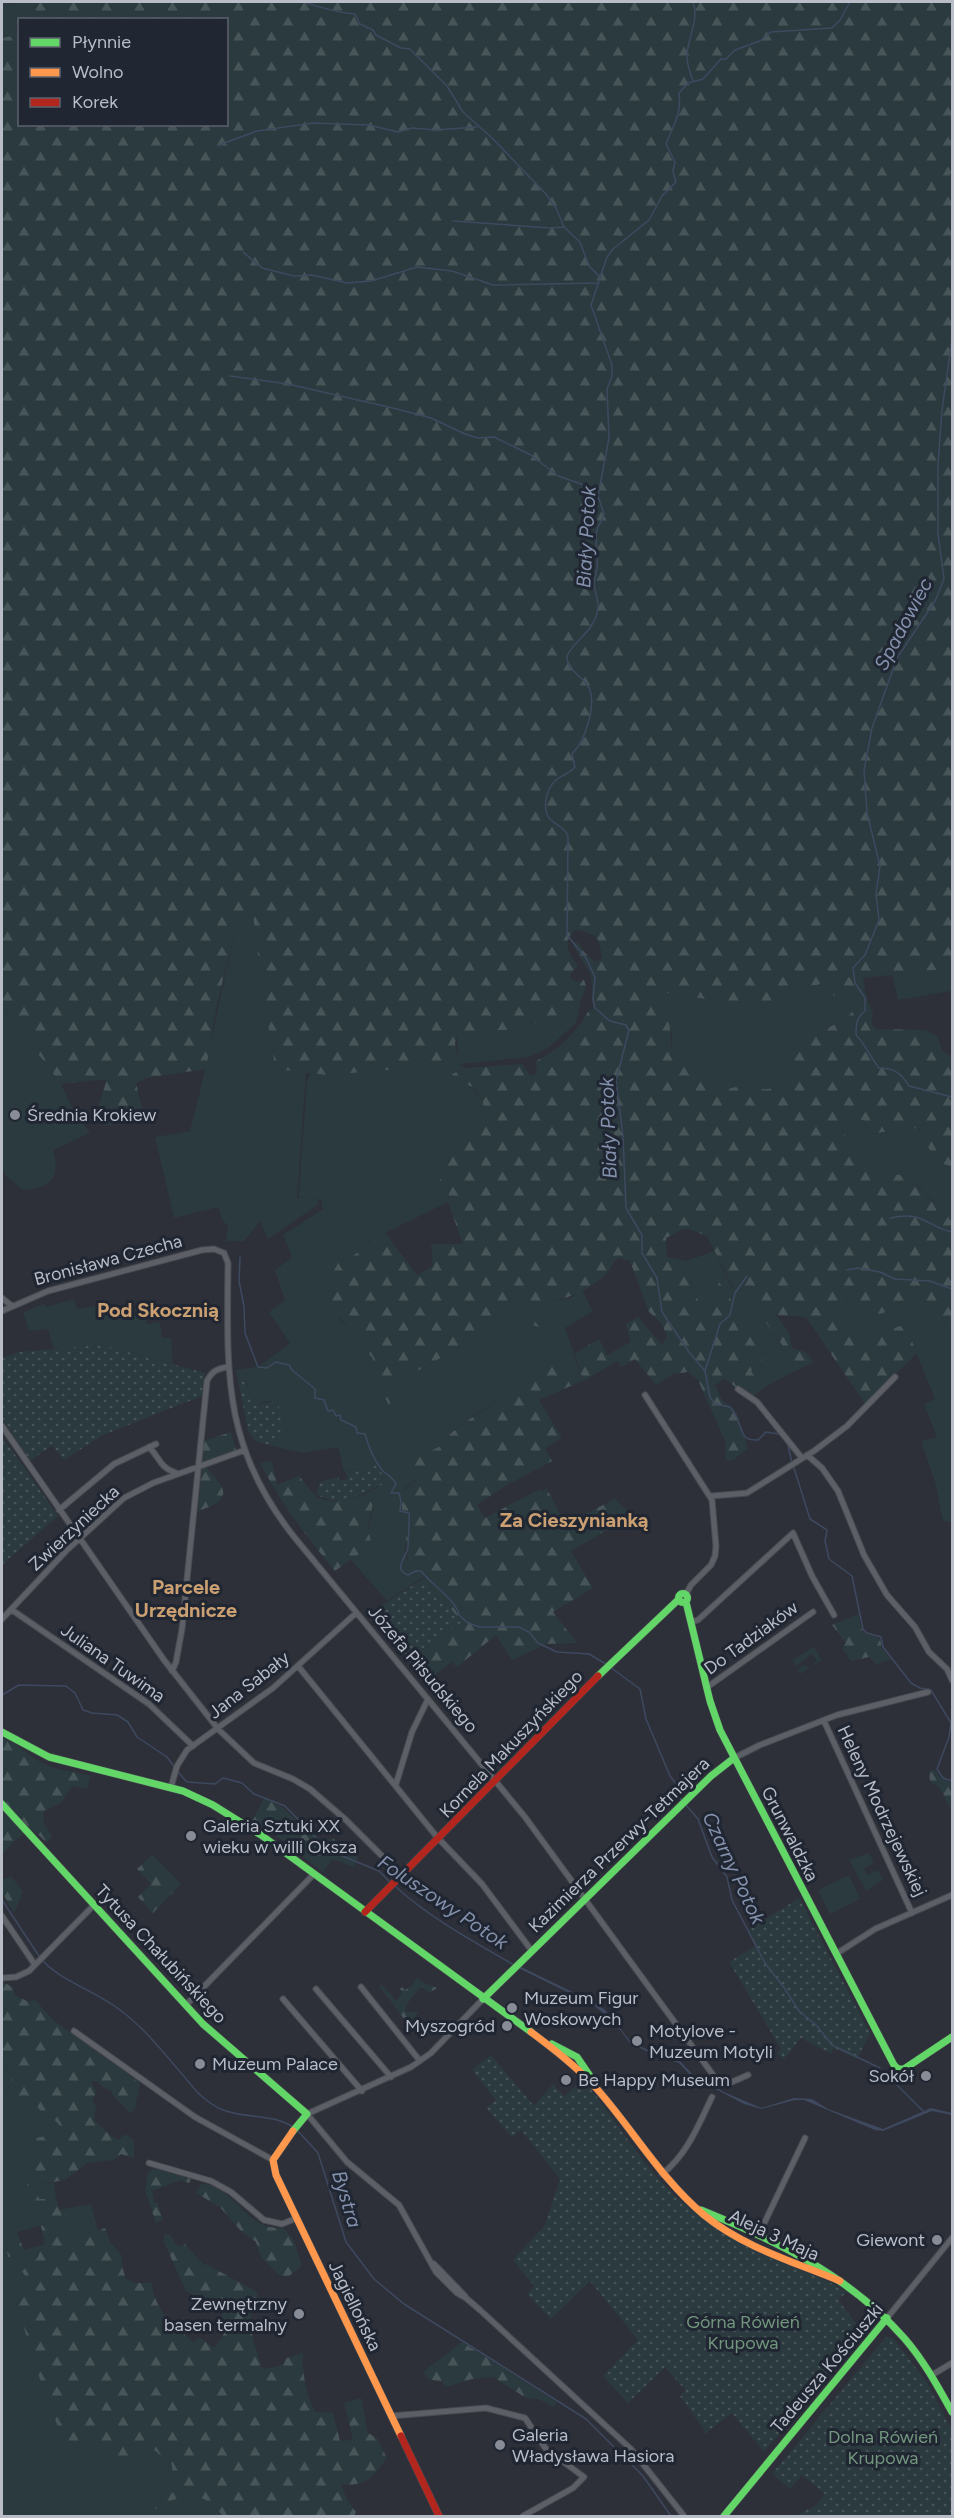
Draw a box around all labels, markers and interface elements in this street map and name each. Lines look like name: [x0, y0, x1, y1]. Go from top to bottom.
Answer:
legend: [18, 18, 228, 126]
text: Płynnie: [72, 31, 131, 53]
text: Wolno: [72, 61, 123, 83]
text: Korek: [72, 91, 118, 113]
water label: Biały Potok: [571, 484, 601, 588]
water label: Spadowiec: [869, 574, 937, 674]
water label: Biały Potok: [594, 1075, 622, 1179]
place label: Średnia Krokiew: [27, 1104, 156, 1126]
marker: Średnia Krokiew: [8, 1108, 22, 1122]
street label: Bronisława Czecha: [32, 1230, 184, 1290]
district label: Pod Skocznią: [97, 1298, 219, 1322]
street label: Zwierzyniecka: [24, 1481, 124, 1575]
district label: Za Cieszynianką: [500, 1508, 649, 1532]
district label: Parcele Urzędnicze: [135, 1575, 237, 1622]
street label: Do Tadziaków: [700, 1597, 802, 1679]
street label: Józefa Piłsudskiego: [363, 1601, 483, 1737]
street label: Juliana Tuwima: [57, 1619, 169, 1707]
street label: Jana Sabały: [204, 1646, 294, 1723]
street label: Kornela Makuszyńskiego: [435, 1666, 587, 1822]
street label: Heleny Modrzejewskiej: [833, 1722, 931, 1900]
street label: Kazimierza Przerwy-Tetmajera: [524, 1753, 714, 1937]
street label: Grunwaldzka: [757, 1783, 823, 1885]
water label: Czarny Potok: [697, 1808, 771, 1929]
place label: Galeria Sztuki XX wieku w willi Oksza: [203, 1815, 357, 1858]
marker: Galeria Sztuki XX wieku w willi Oksza: [184, 1829, 198, 1843]
water label: Foluszowy Potok: [373, 1850, 514, 1955]
street label: Tytusa Chałubińskiego: [91, 1880, 231, 2028]
place label: Muzeum Figur Woskowych: [524, 1987, 638, 2030]
marker: Muzeum Figur Woskowych: [505, 2001, 519, 2015]
place label: Myszogród: [405, 2015, 495, 2037]
marker: Myszogród: [500, 2019, 514, 2033]
place label: Motylove - Muzeum Motyli: [649, 2020, 773, 2063]
marker: Motylove - Muzeum Motyli: [630, 2034, 644, 2048]
place label: Muzeum Palace: [212, 2053, 338, 2075]
marker: Muzeum Palace: [193, 2057, 207, 2071]
place label: Sokół: [868, 2065, 914, 2087]
place label: Be Happy Museum: [578, 2069, 730, 2091]
marker: Sokół: [919, 2069, 933, 2083]
marker: Be Happy Museum: [559, 2073, 573, 2087]
water label: Bystra: [327, 2168, 367, 2231]
street label: Aleja 3 Maja: [725, 2205, 823, 2265]
place label: Giewont: [856, 2229, 925, 2251]
marker: Giewont: [930, 2233, 944, 2247]
street label: Jagiellońska: [324, 2257, 386, 2355]
place label: Zewnętrzny basen termalny: [164, 2293, 288, 2336]
street label: Tadeusza Kościuszki: [766, 2298, 888, 2438]
marker: Zewnętrzny basen termalny: [292, 2307, 306, 2321]
park label: Górna Rówień Krupowa: [686, 2311, 800, 2354]
place label: Galeria Władysława Hasiora: [512, 2424, 675, 2467]
park label: Dolna Rówień Krupowa: [828, 2426, 938, 2469]
marker: Galeria Władysława Hasiora: [493, 2438, 507, 2452]

